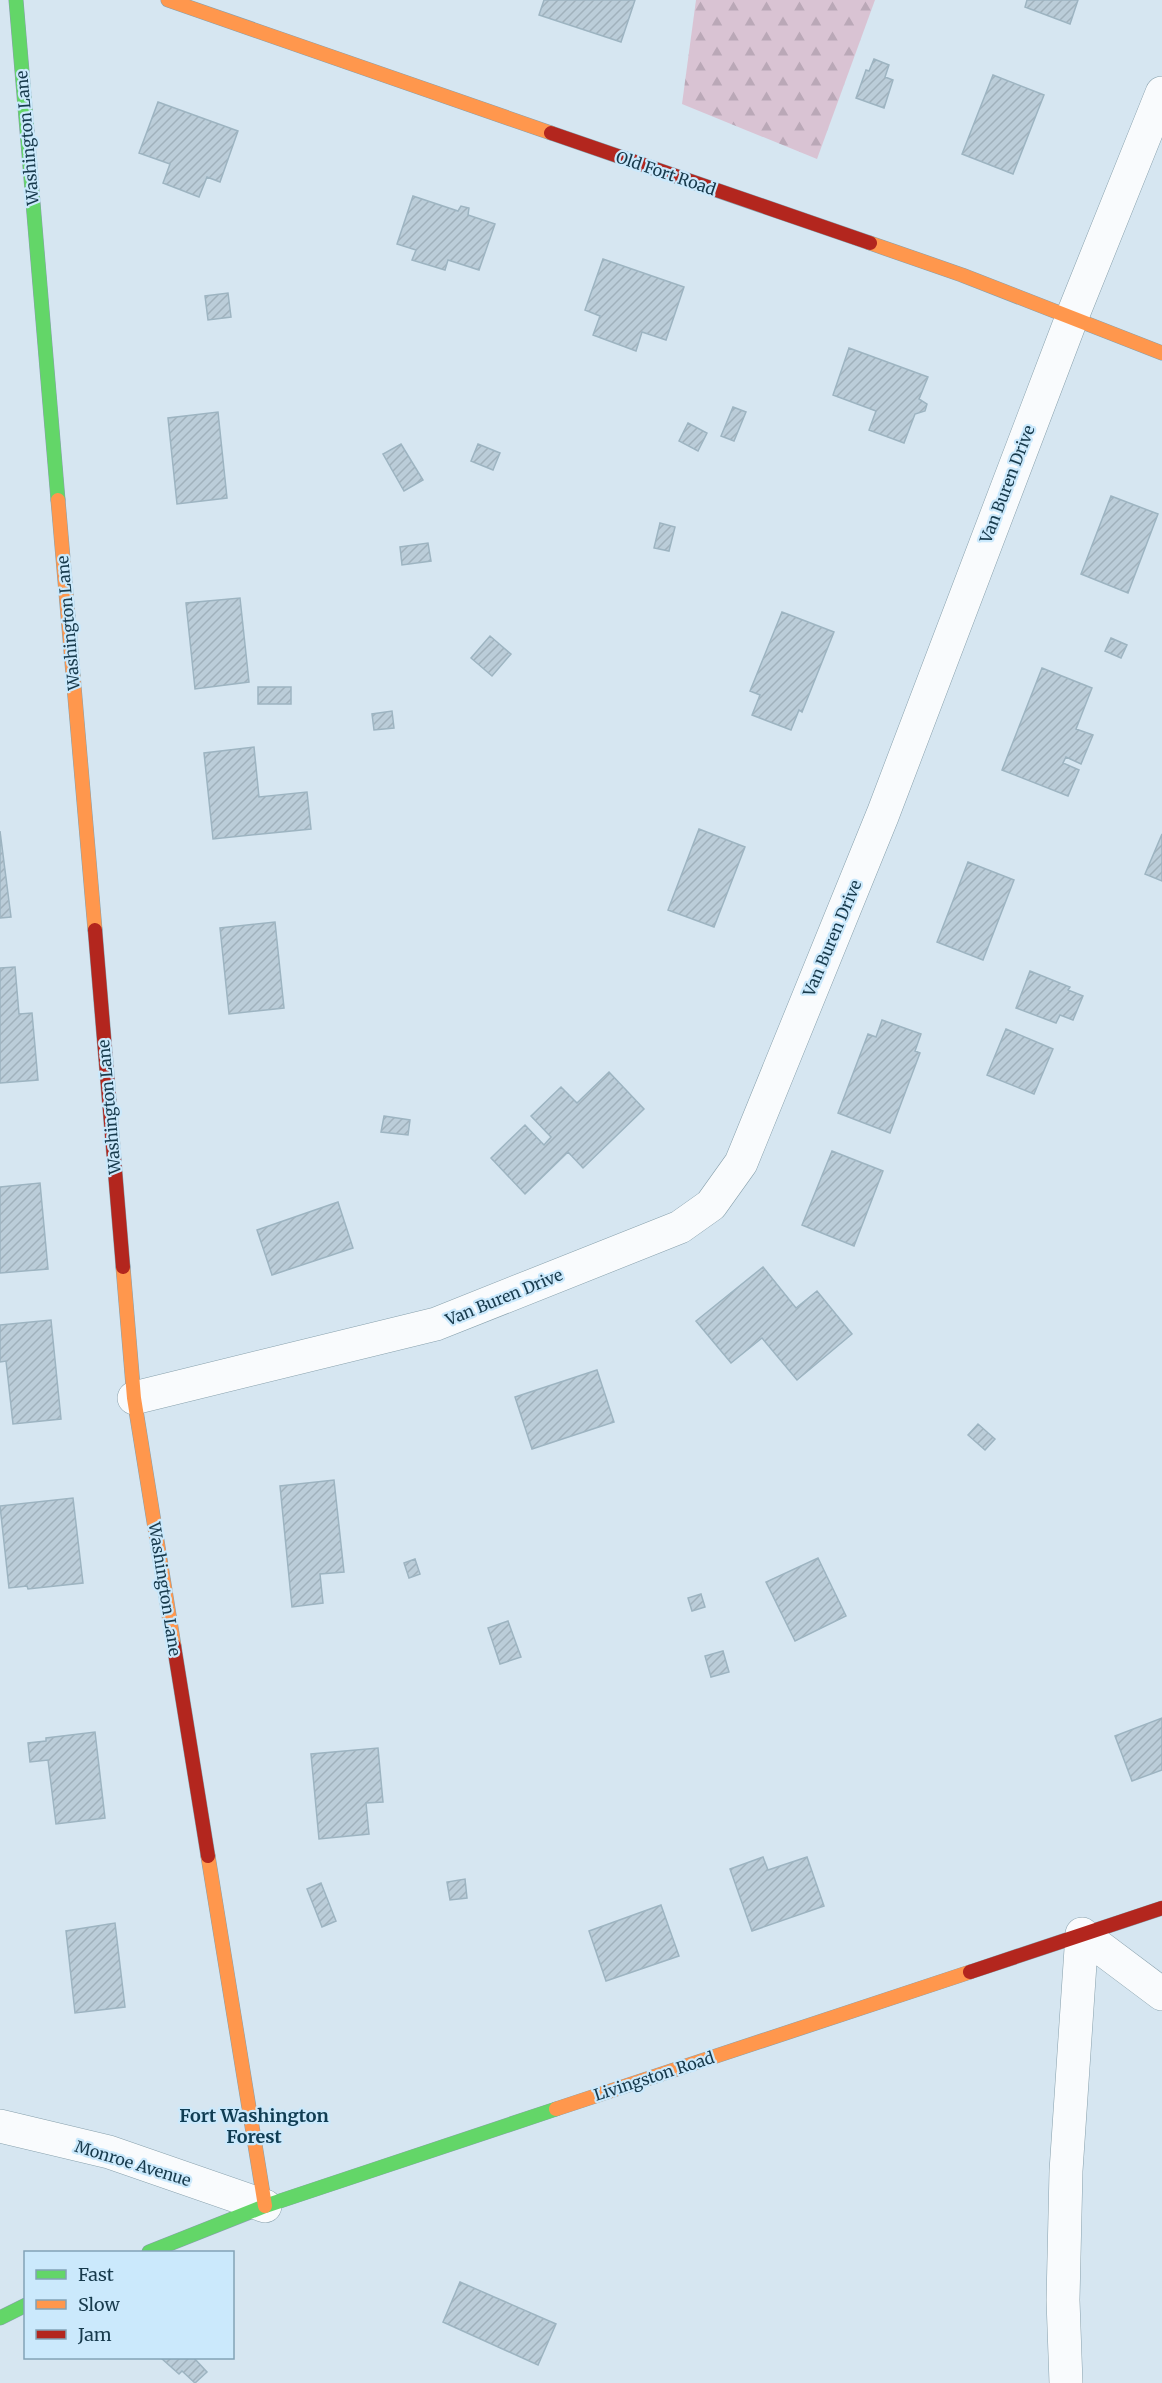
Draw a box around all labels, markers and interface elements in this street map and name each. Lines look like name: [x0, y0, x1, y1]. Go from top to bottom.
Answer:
street label: Washington Lane: [11, 70, 43, 207]
street label: Old Fort Road: [613, 147, 719, 200]
street label: Van Buren Drive: [975, 422, 1039, 547]
street label: Washington Lane: [52, 555, 84, 692]
street label: Van Buren Drive: [798, 877, 866, 1000]
street label: Washington Lane: [93, 1039, 125, 1176]
street label: Van Buren Drive: [442, 1264, 565, 1330]
street label: Washington Lane: [144, 1520, 185, 1657]
street label: Livingston Road: [591, 2047, 717, 2105]
district label: Fort Washington Forest: [179, 2104, 329, 2148]
street label: Monroe Avenue: [72, 2136, 194, 2190]
legend: [24, 2251, 234, 2359]
text: Fast: [78, 2263, 114, 2286]
text: Slow: [78, 2293, 121, 2316]
text: Jam: [77, 2323, 112, 2346]

